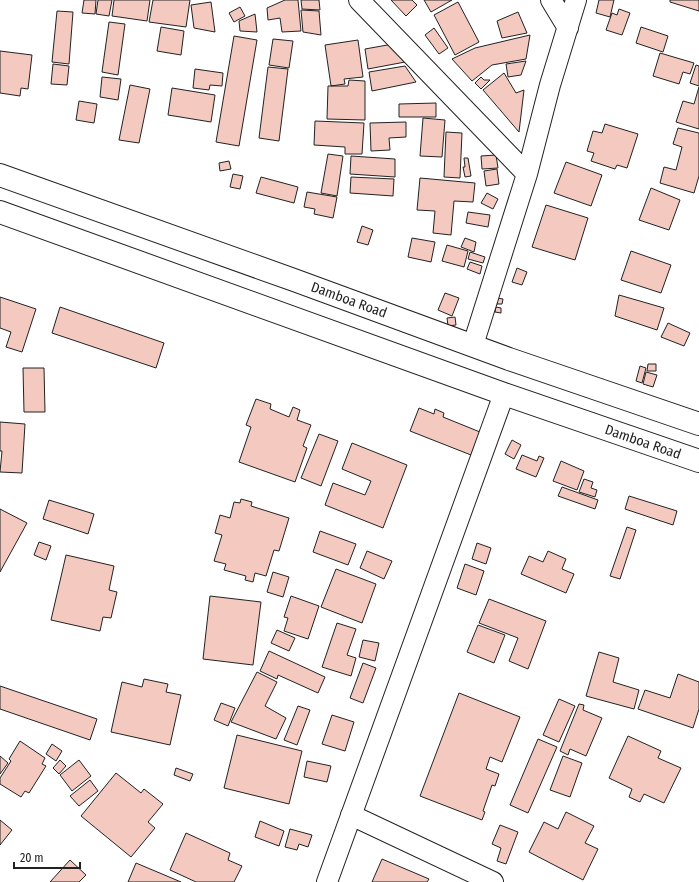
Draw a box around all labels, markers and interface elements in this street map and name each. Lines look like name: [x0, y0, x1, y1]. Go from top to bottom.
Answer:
street label: Damboa Road: [309, 278, 389, 322]
street label: Damboa Road: [603, 421, 683, 463]
scale bar: [14, 844, 80, 870]
text: 20 m: [20, 851, 44, 865]

